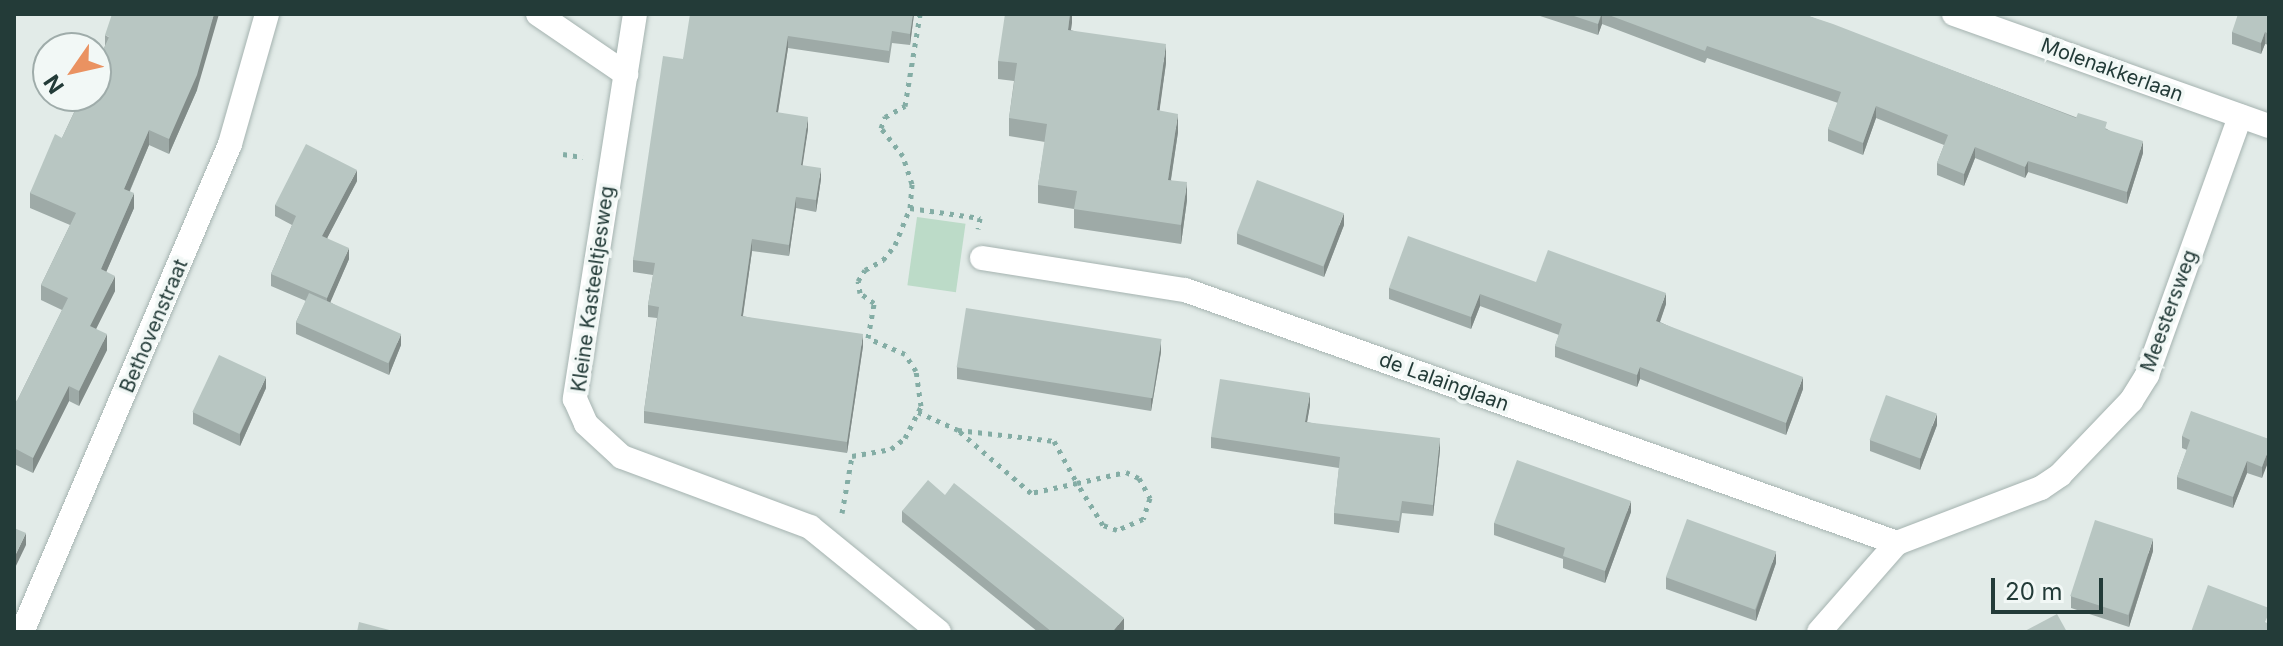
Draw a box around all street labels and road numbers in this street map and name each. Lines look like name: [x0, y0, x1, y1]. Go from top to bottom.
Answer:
street label: Molenakkerlaan: [2038, 33, 2186, 107]
street label: Kleine Kasteeltjesweg: [567, 185, 619, 393]
street label: Meestersweg: [2136, 247, 2202, 375]
street label: Bethovenstraat: [115, 256, 193, 396]
street label: de Lalainglaan: [1376, 347, 1512, 417]

